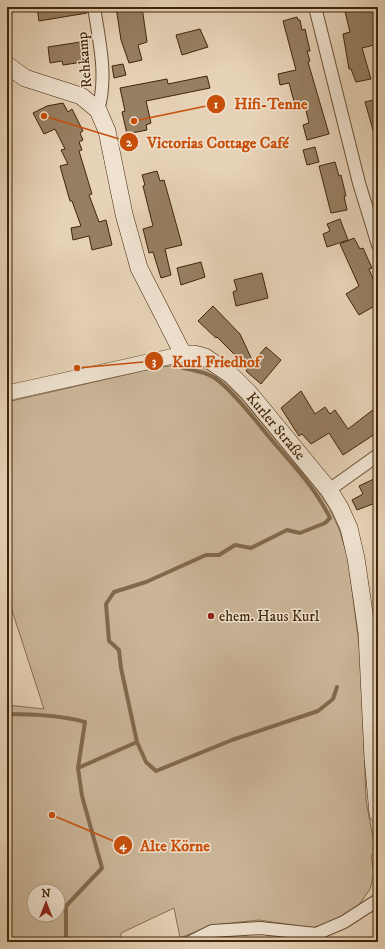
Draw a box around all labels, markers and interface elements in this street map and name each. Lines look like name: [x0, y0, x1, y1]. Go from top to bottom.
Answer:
street label: Rehkamp: [73, 30, 96, 89]
callout: Hifi-Tenne: [206, 90, 316, 118]
text: Hifi-Tenne: [234, 94, 308, 114]
text: 1: [214, 97, 219, 112]
callout: Victorias Cottage Café: [119, 128, 297, 156]
text: Victorias Cottage Café: [146, 133, 289, 153]
text: 2: [126, 135, 133, 150]
callout: Kurl Friedhof: [144, 347, 268, 375]
text: Kurl Friedhof: [172, 352, 263, 372]
text: 3: [152, 354, 157, 369]
street label: Kurler Straße: [242, 389, 309, 464]
place label: ehem. Haus Kurl: [219, 607, 320, 626]
marker: ehem. Haus Kurl: [206, 611, 216, 621]
callout: Alte Körne: [113, 831, 218, 859]
text: Alte Körne: [139, 836, 210, 856]
text: 4: [119, 838, 128, 853]
north arrow: [26, 883, 66, 923]
text: N: [41, 887, 51, 901]

